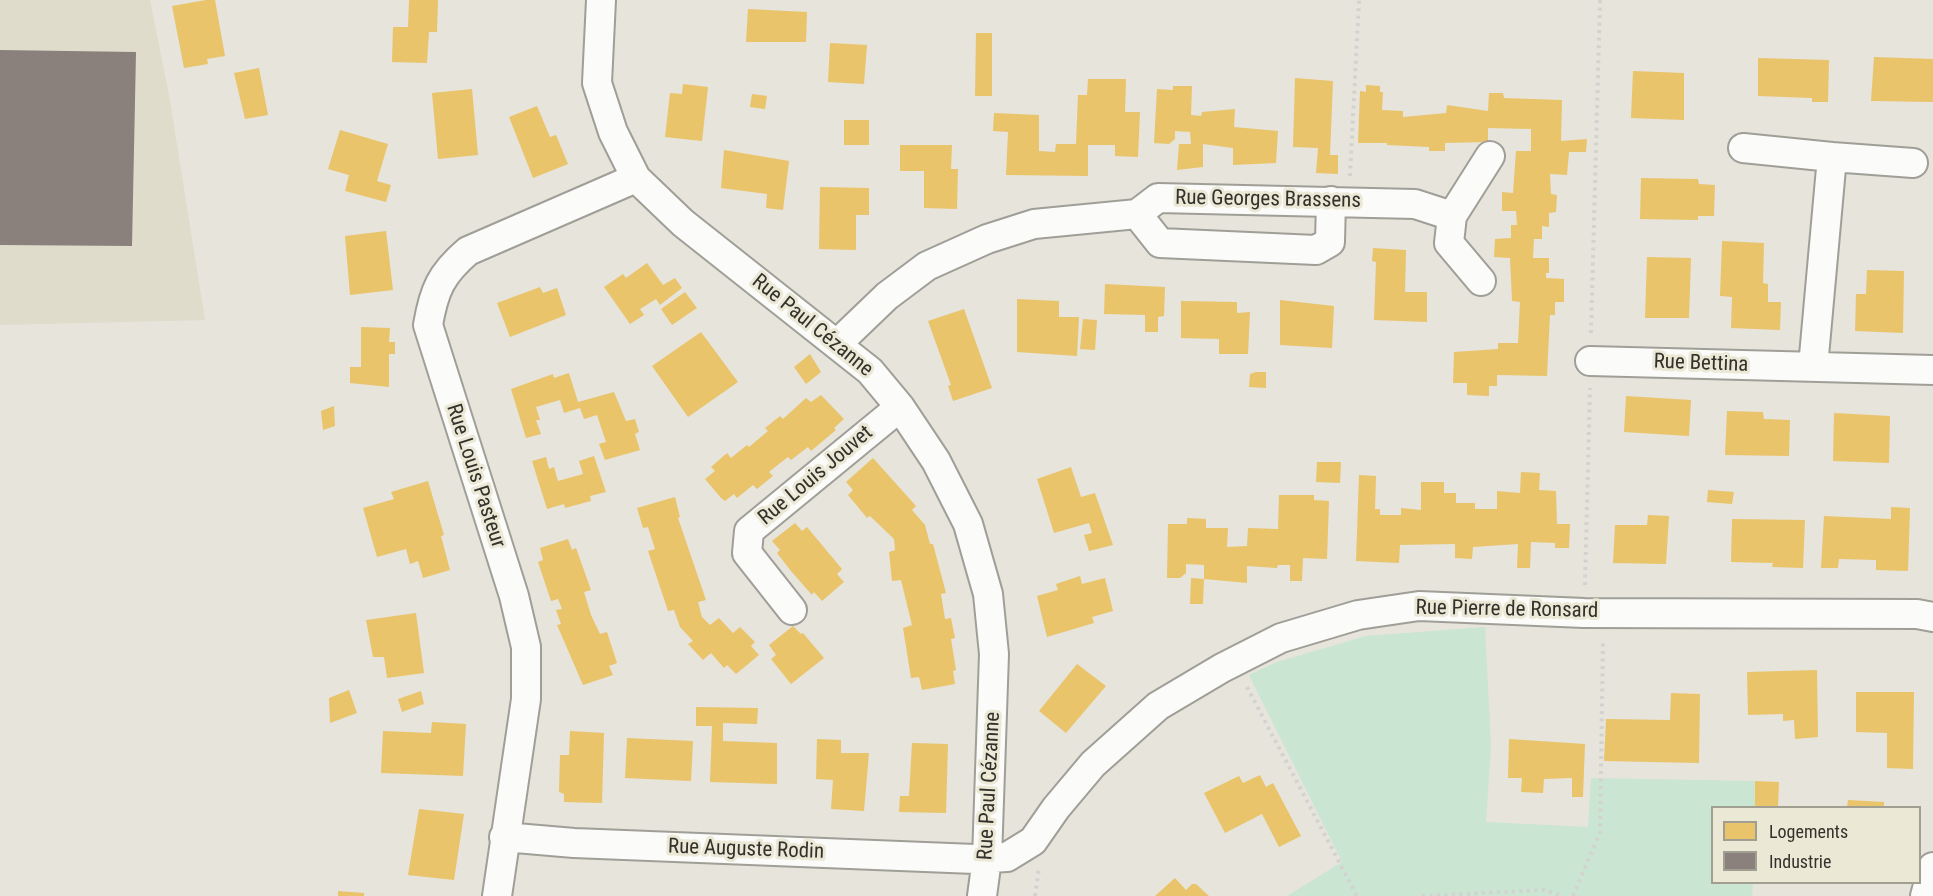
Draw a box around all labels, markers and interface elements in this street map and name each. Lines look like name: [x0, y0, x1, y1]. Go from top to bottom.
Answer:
street label: Rue Georges Brassens: [1175, 186, 1361, 214]
street label: Rue Paul Cézanne: [746, 269, 878, 383]
street label: Rue Bettina: [1653, 350, 1749, 378]
street label: Rue Louis Pasteur: [440, 401, 510, 551]
street label: Rue Louis Jouvet: [754, 421, 878, 531]
street label: Rue Pierre de Ronsard: [1415, 596, 1599, 624]
street label: Rue Paul Cézanne: [974, 711, 1006, 861]
legend: [1711, 806, 1921, 884]
text: Logements: [1769, 821, 1848, 842]
street label: Rue Auguste Rodin: [668, 835, 824, 865]
text: Industrie: [1769, 851, 1831, 872]

